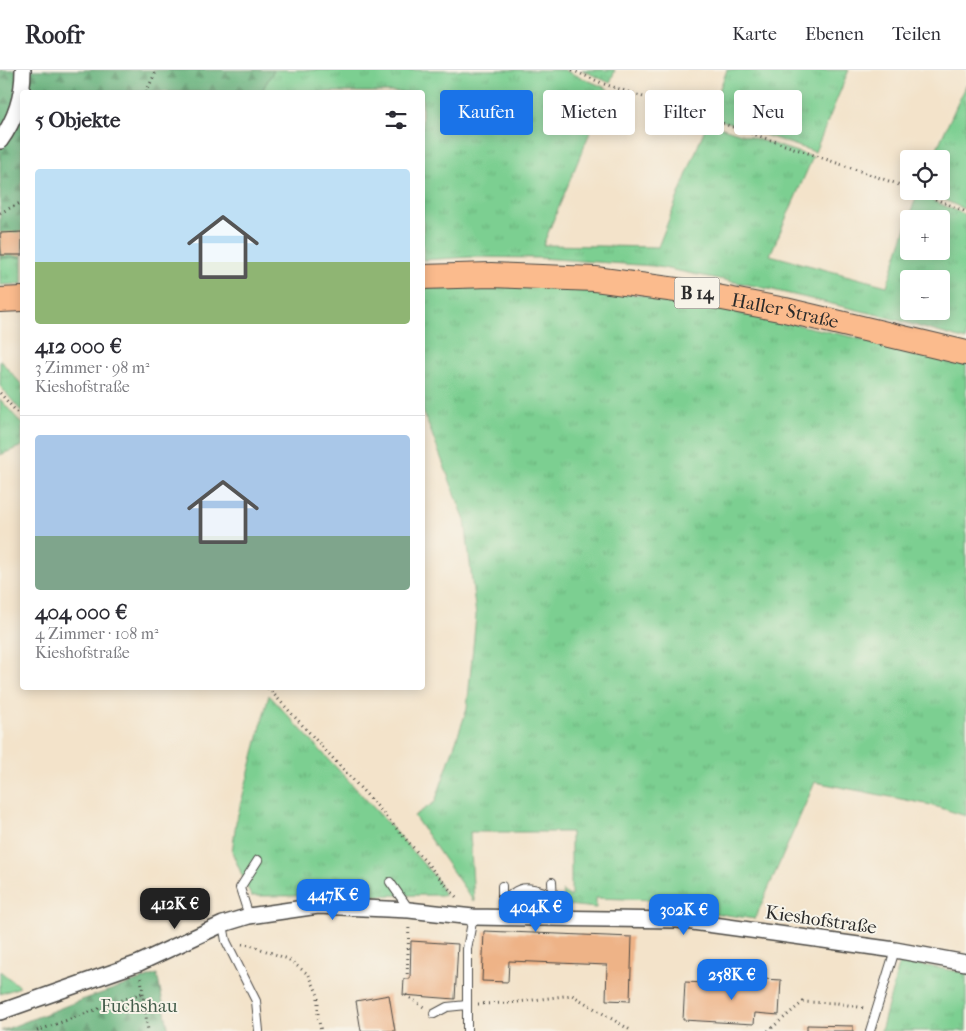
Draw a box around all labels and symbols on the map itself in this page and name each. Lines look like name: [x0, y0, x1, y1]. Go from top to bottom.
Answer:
road number: B 14: [674, 278, 720, 308]
street label: Haller Straße: [730, 289, 841, 333]
pin: 447K €: [292, 878, 374, 921]
pin: 412K €: [134, 888, 216, 930]
pin: 404K €: [495, 890, 577, 933]
pin: 302K €: [643, 894, 725, 936]
street label: Kieshofstraße: [764, 901, 878, 939]
pin: 258K €: [691, 958, 773, 1001]
park label: Fuchshau: [101, 995, 178, 1017]

